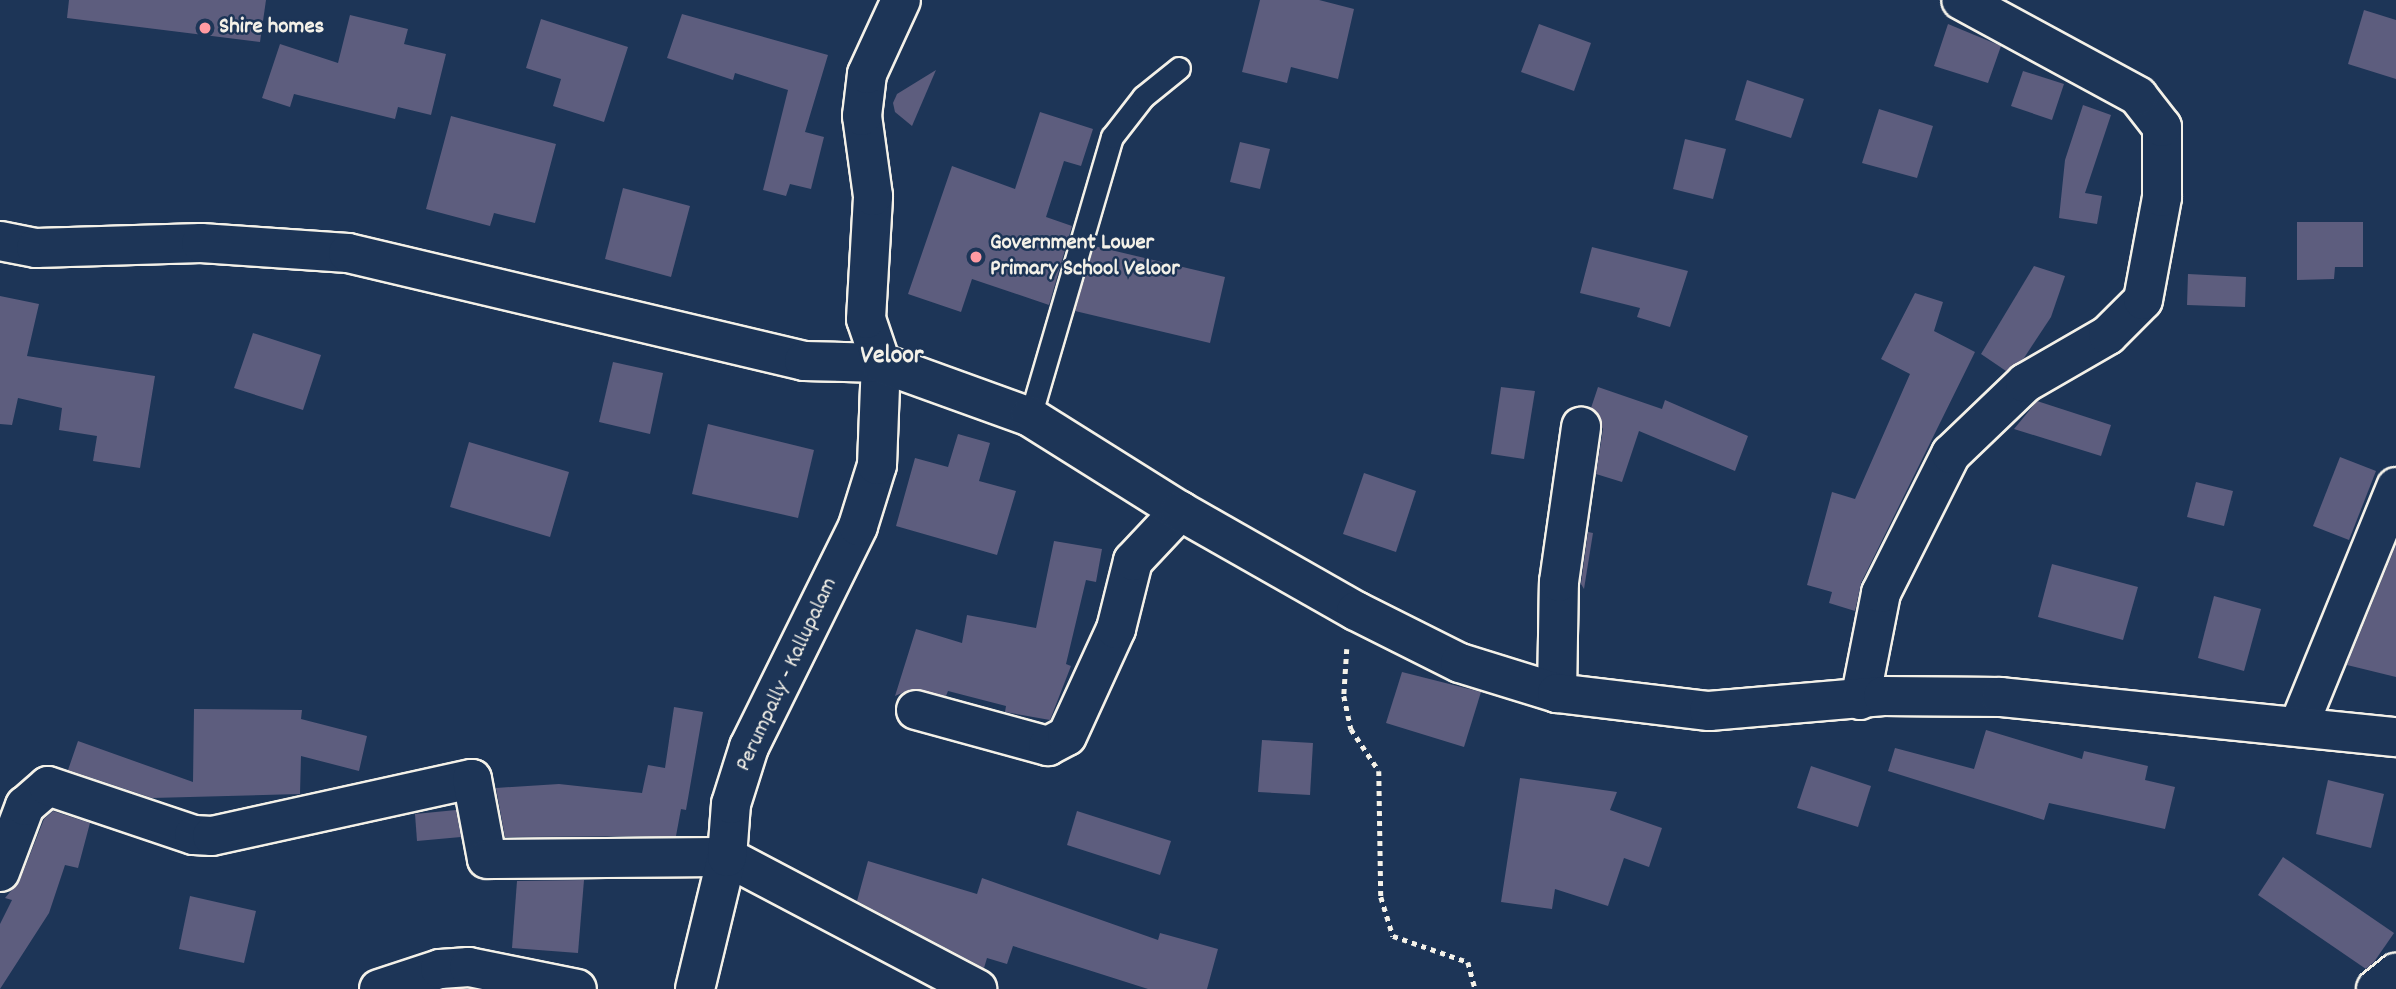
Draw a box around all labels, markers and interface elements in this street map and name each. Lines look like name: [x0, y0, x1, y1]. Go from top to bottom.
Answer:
place label: Shire homes: [219, 14, 324, 42]
marker: Shire homes: [197, 20, 213, 36]
place label: Government Lower Primary School Veloor: [990, 230, 1180, 284]
marker: Government Lower Primary School Veloor: [968, 249, 984, 265]
district label: Veloor: [861, 341, 923, 373]
street label: Perumpally - Kallupalam: [731, 574, 845, 776]

